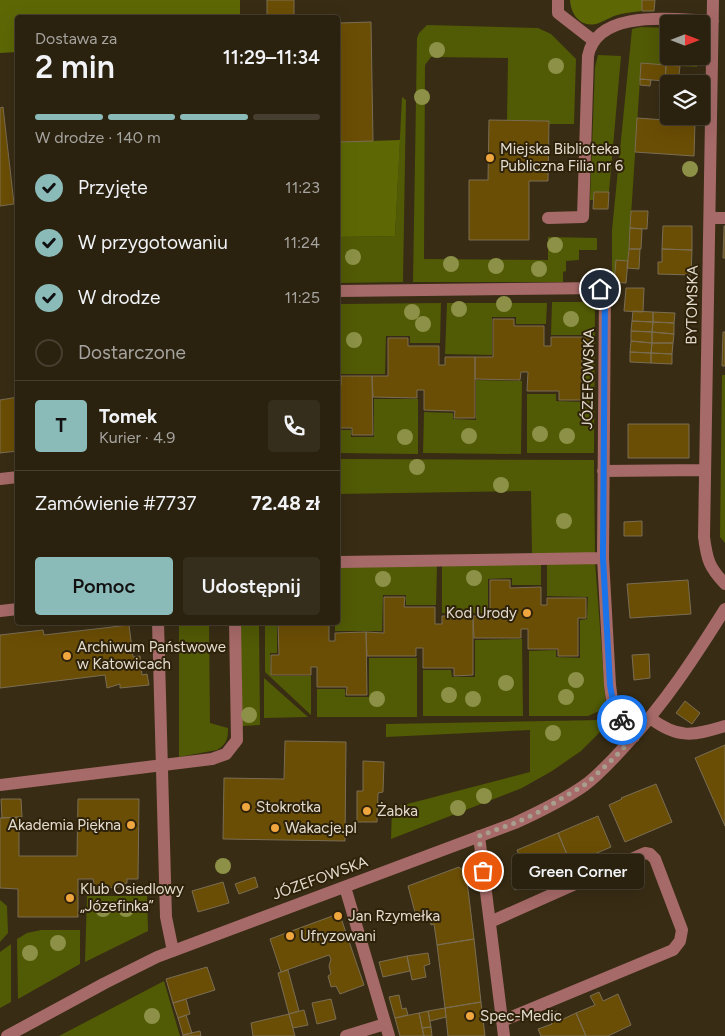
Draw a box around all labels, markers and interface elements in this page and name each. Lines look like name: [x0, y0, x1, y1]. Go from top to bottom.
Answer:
north arrow: [660, 15, 710, 65]
map controls: [660, 15, 710, 125]
text: Dostawa za: [35, 29, 117, 48]
text: 11:29–11:34: [223, 46, 320, 69]
text: 2 min: [35, 48, 115, 86]
button: layers: [660, 75, 710, 125]
text: W drodze · 140 m: [35, 128, 161, 147]
place label: Miejska Biblioteka Publiczna Filia nr 6: [500, 140, 624, 175]
marker: Miejska Biblioteka Publiczna Filia nr 6: [484, 152, 496, 164]
icon: check: [35, 174, 63, 202]
text: Przyjęte: [78, 176, 148, 199]
text: 11:23: [285, 178, 320, 197]
icon: check: [35, 229, 63, 257]
text: W przygotowaniu: [78, 231, 228, 254]
text: 11:24: [284, 233, 320, 252]
street label: BYTOMSKA: [682, 265, 702, 345]
pin: [579, 268, 621, 310]
icon: home: [586, 275, 614, 303]
icon: check: [35, 284, 63, 312]
text: W drodze: [78, 286, 160, 309]
text: 11:25: [285, 288, 320, 307]
street label: JÓZEFOWSKA: [578, 329, 598, 429]
text: Dostarczone: [78, 341, 186, 364]
button: phone: [268, 400, 320, 452]
text: Tomek: [99, 405, 157, 428]
text: T: [55, 414, 67, 437]
text: Kurier · 4.9: [99, 428, 175, 447]
text: Zamówienie #7737: [35, 492, 196, 515]
text: 72.48 zł: [251, 492, 320, 515]
button: Pomoc: [35, 557, 173, 615]
button: Udostępnij: [183, 557, 320, 615]
place label: Kod Urody: [446, 604, 517, 622]
marker: Kod Urody: [521, 607, 533, 619]
place label: Archiwum Państwowe w Katowicach: [77, 638, 226, 673]
marker: Archiwum Państwowe w Katowicach: [61, 650, 73, 662]
courier: [597, 695, 647, 745]
icon: bike: [608, 706, 636, 734]
place label: Stokrotka: [256, 798, 321, 816]
marker: Stokrotka: [240, 801, 252, 813]
place label: Żabka: [377, 802, 418, 820]
marker: Żabka: [361, 805, 373, 817]
place label: Akademia Piękna: [8, 816, 121, 834]
marker: Akademia Piękna: [125, 819, 137, 831]
place label: Wakacje.pl: [285, 819, 357, 837]
marker: Wakacje.pl: [269, 822, 281, 834]
pin: [462, 850, 504, 892]
street label: JÓZEFOWSKA: [270, 852, 370, 904]
callout: Green Corner: [513, 854, 646, 888]
icon: bag: [469, 857, 497, 885]
text: Green Corner: [529, 862, 627, 881]
place label: Klub Osiedlowy „Józefinka”: [80, 880, 184, 915]
marker: Klub Osiedlowy „Józefinka”: [64, 892, 76, 904]
place label: Jan Rzymełka: [348, 907, 440, 925]
marker: Jan Rzymełka: [332, 910, 344, 922]
place label: Ufryzowani: [300, 927, 376, 945]
marker: Ufryzowani: [284, 930, 296, 942]
place label: Spec-Medic: [480, 1007, 562, 1025]
marker: Spec-Medic: [464, 1010, 476, 1022]

